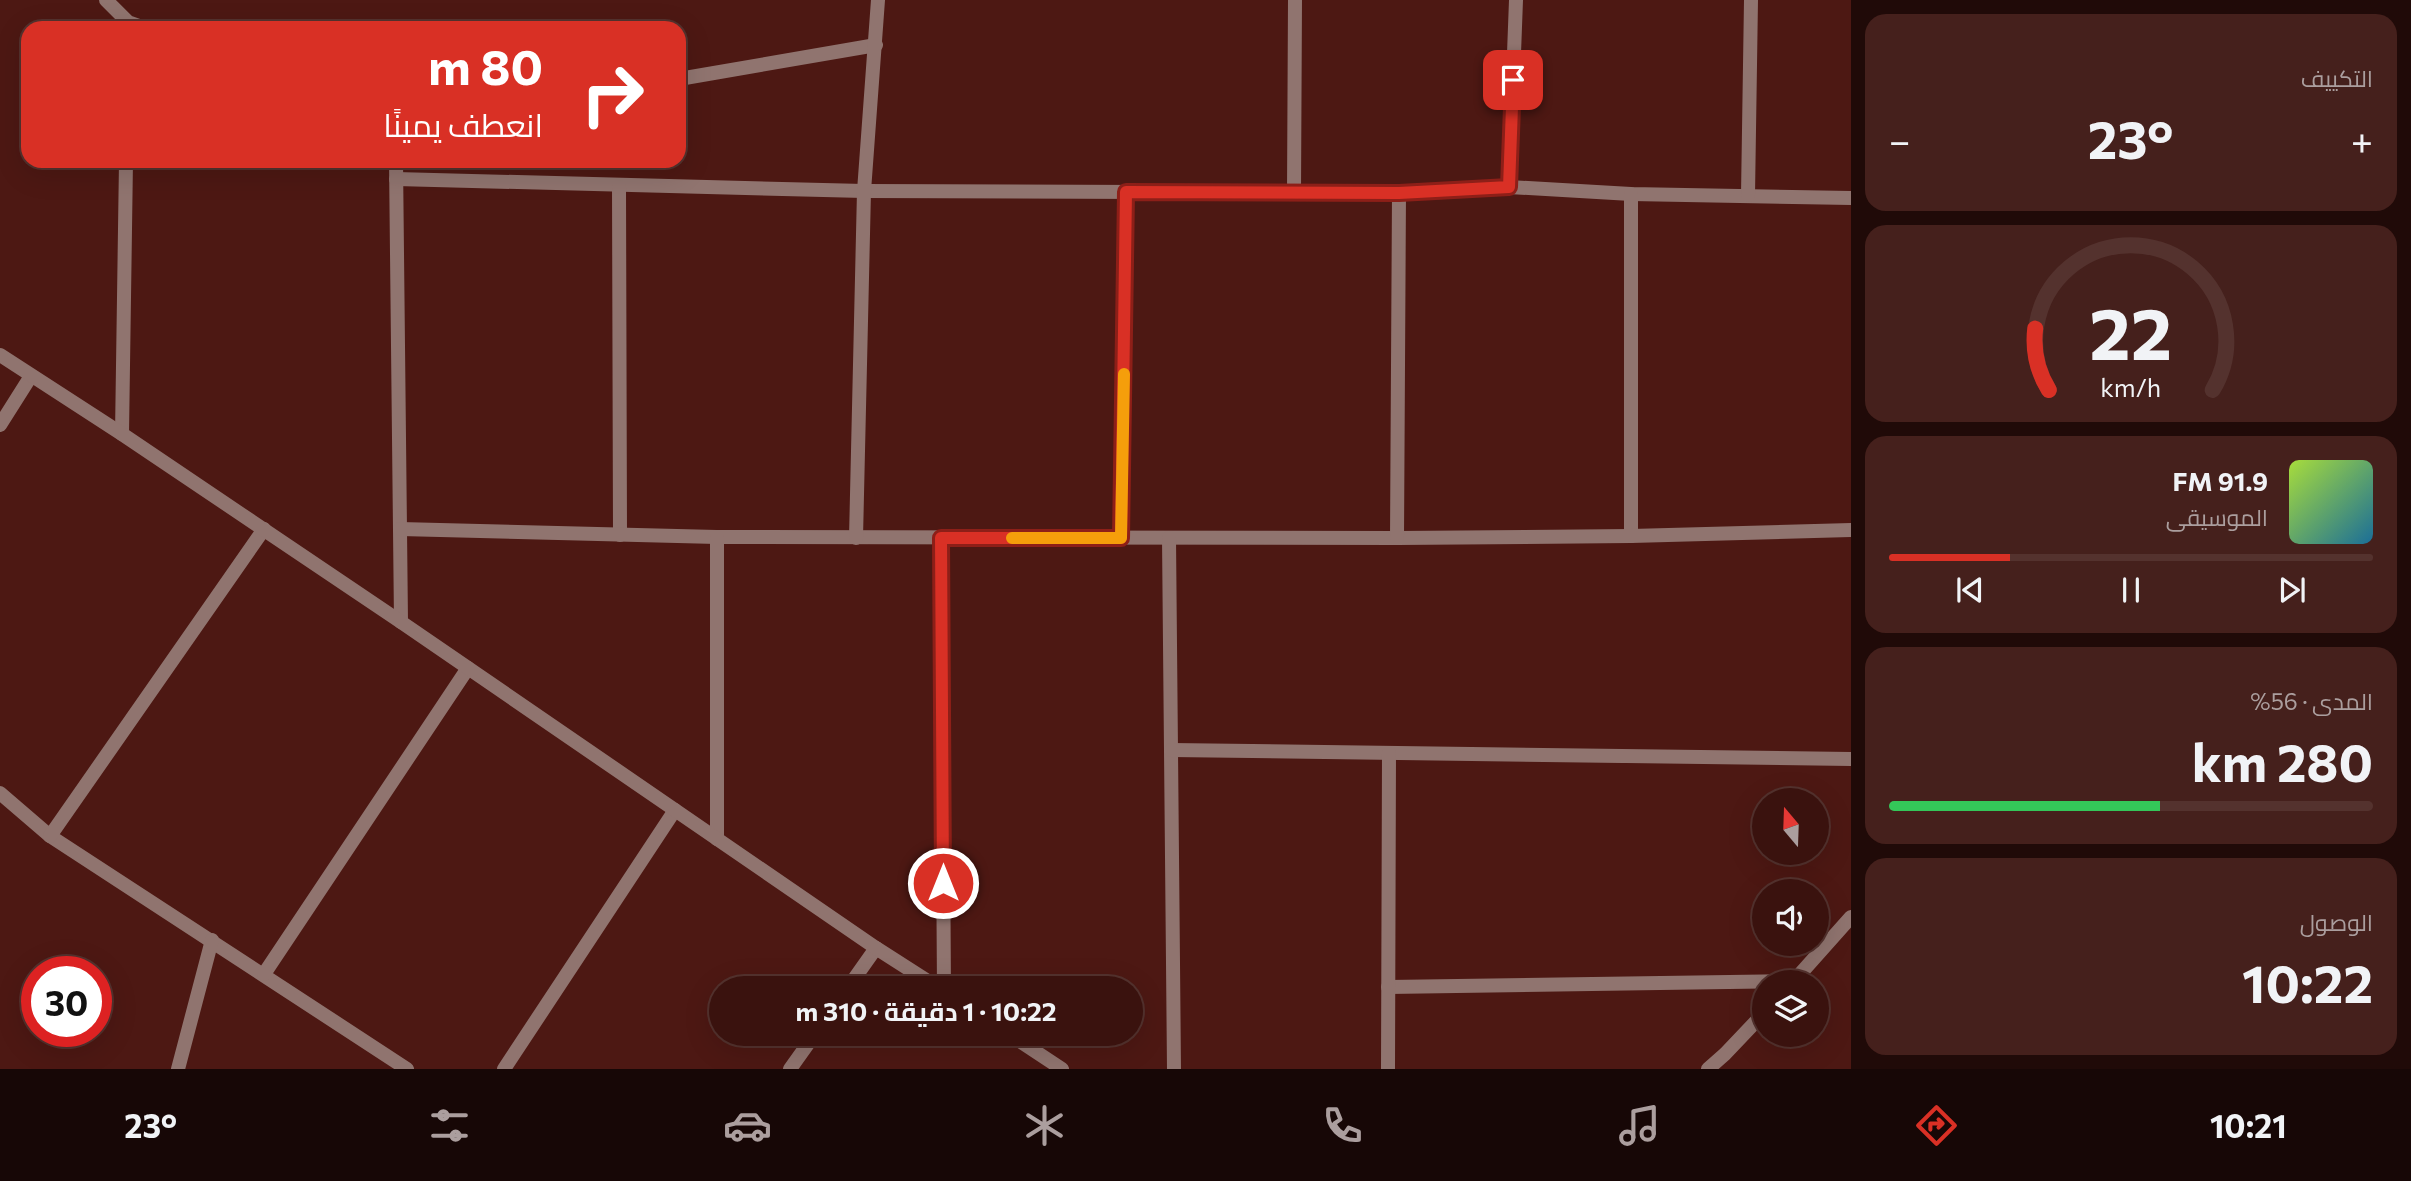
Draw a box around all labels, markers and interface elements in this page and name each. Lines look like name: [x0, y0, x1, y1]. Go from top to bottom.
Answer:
text: 80 m: [428, 35, 543, 95]
icon: right: [567, 49, 658, 140]
pin: [1483, 50, 1543, 110]
icon: arrive: [1494, 61, 1532, 99]
text: التكييف: [2301, 64, 2373, 92]
text: انعطف يمينًا: [383, 104, 543, 144]
text: 23°: [2088, 106, 2174, 170]
text: −: [1889, 116, 1911, 163]
text: +: [2351, 116, 2373, 163]
text: 22: [2090, 286, 2172, 375]
text: km/h: [2101, 371, 2161, 401]
text: 91.9 FM: [2173, 465, 2268, 496]
text: الموسيقى: [2166, 503, 2268, 531]
icon: previous: [1951, 571, 1989, 609]
icon: pause: [2112, 571, 2150, 609]
icon: next: [2273, 571, 2311, 609]
text: المدى · 56%: [2250, 687, 2373, 715]
text: 280 km: [2192, 729, 2373, 793]
north arrow: [1752, 788, 1829, 864]
map controls: [1752, 788, 1829, 1047]
position arrow: [906, 846, 980, 920]
button: sound: [1752, 879, 1829, 956]
text: الوصول: [2300, 908, 2373, 936]
text: 10:22: [2242, 950, 2373, 1014]
speed limit sign: 30: [21, 956, 112, 1047]
button: layers: [1752, 970, 1829, 1047]
text: 10:22 · 1 دقيقة · 310 m: [795, 995, 1057, 1026]
icon: filters: [425, 1101, 474, 1150]
icon: car: [723, 1101, 772, 1150]
icon: climate: [1020, 1101, 1069, 1150]
icon: phone: [1318, 1101, 1367, 1150]
icon: music: [1615, 1101, 1664, 1150]
icon: directions: [1912, 1101, 1961, 1150]
text: 23°: [124, 1105, 177, 1145]
text: 10:21: [2210, 1105, 2287, 1145]

